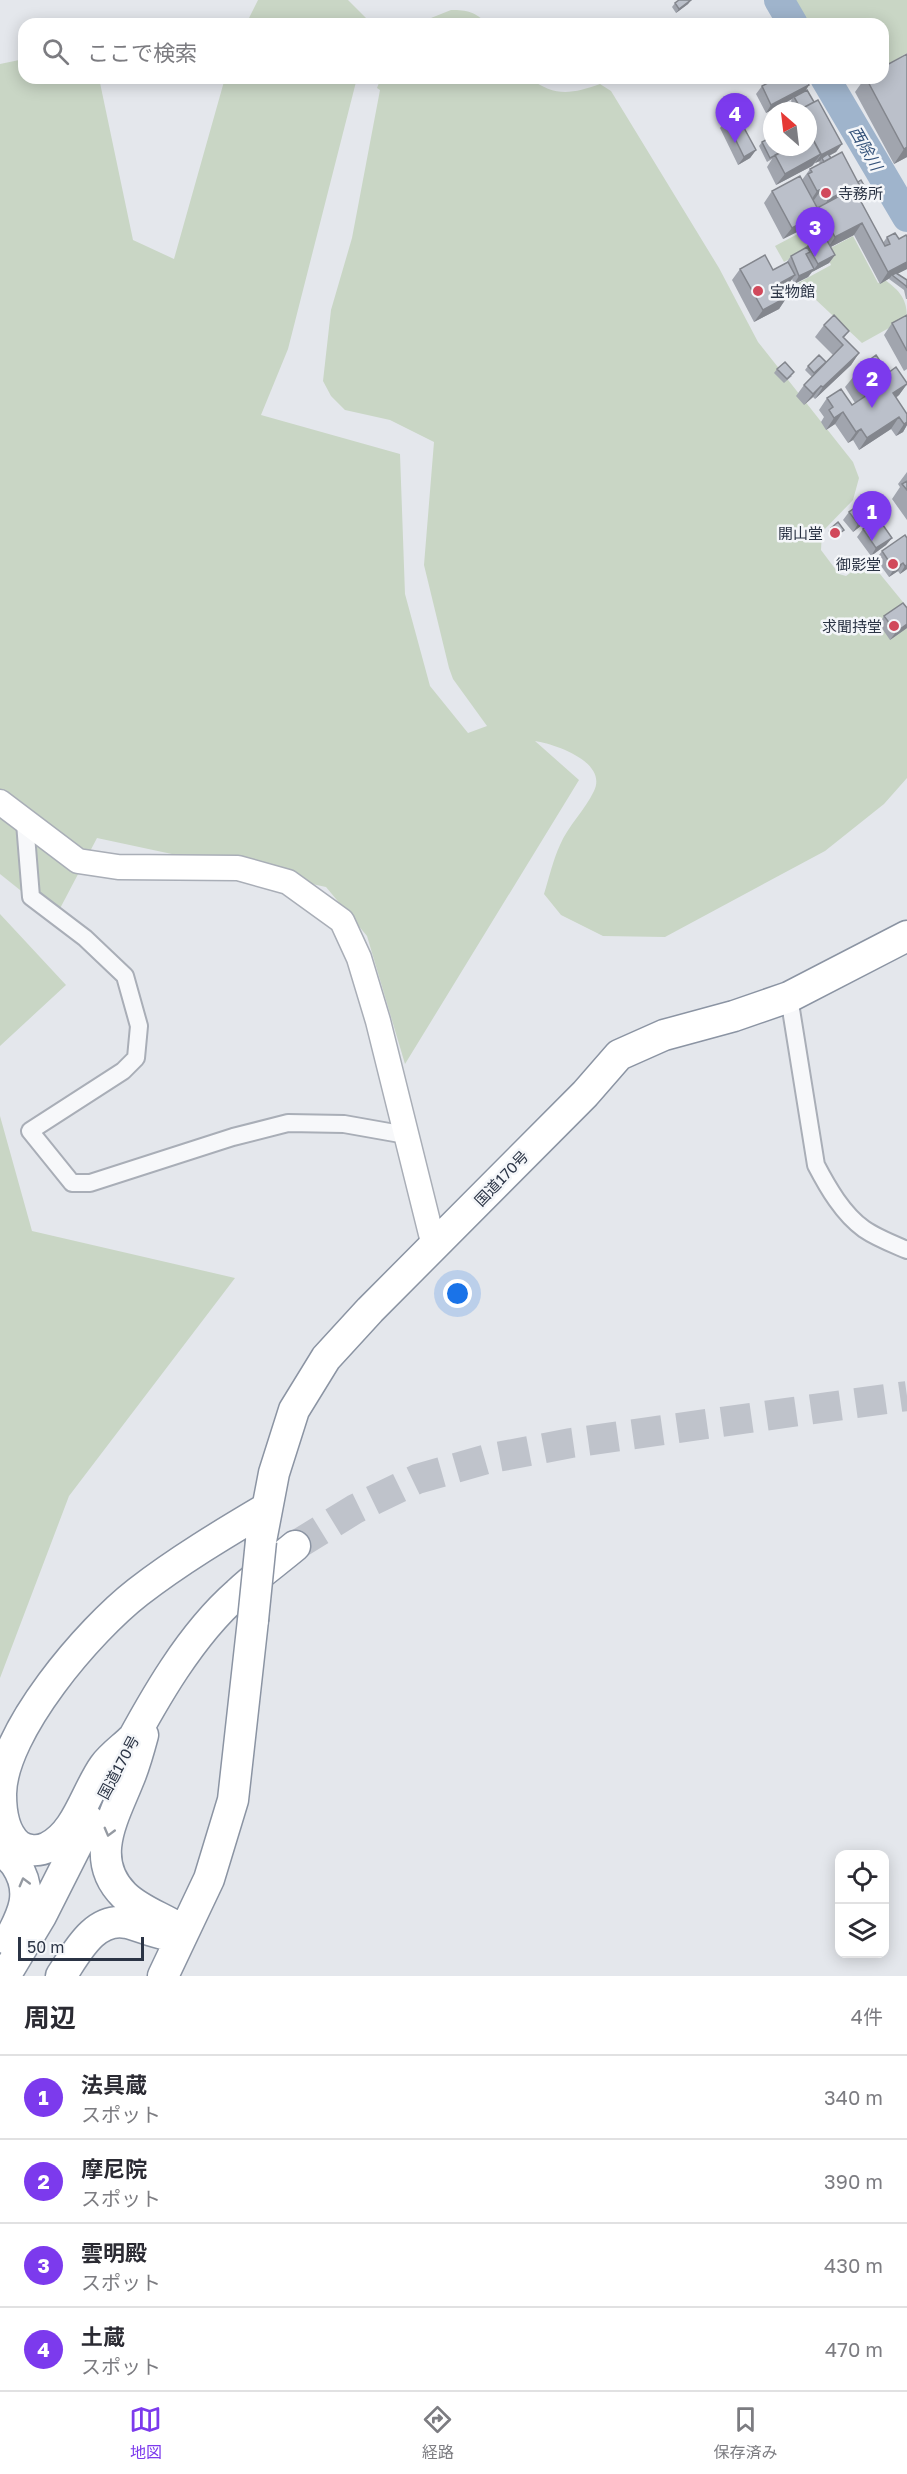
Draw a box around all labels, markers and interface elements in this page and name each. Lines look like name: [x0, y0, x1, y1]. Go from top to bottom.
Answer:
search box: [18, 18, 889, 84]
icon: search: [39, 35, 72, 68]
text: ここで検索: [87, 39, 197, 66]
pin: 4: [716, 94, 754, 143]
north arrow: [763, 102, 817, 156]
water label: 西除川: [845, 122, 888, 176]
place label: 寺務所: [838, 184, 883, 202]
marker: 寺務所: [819, 186, 833, 200]
pin: 3: [796, 208, 834, 257]
place label: 宝物館: [770, 282, 815, 300]
marker: 宝物館: [751, 284, 765, 298]
pin: 2: [852, 358, 892, 408]
pin: 1: [852, 492, 892, 541]
place label: 開山堂: [778, 524, 823, 542]
marker: 開山堂: [828, 526, 842, 540]
place label: 御影堂: [836, 555, 881, 573]
marker: 御影堂: [886, 557, 900, 571]
place label: 求聞持堂: [822, 617, 882, 635]
marker: 求聞持堂: [887, 619, 901, 633]
street label: 国道170号: [470, 1147, 532, 1209]
your location: [443, 1279, 472, 1308]
street label: 国道170号: [94, 1732, 142, 1802]
one-way arrow: [103, 1827, 116, 1837]
map controls: [835, 1850, 889, 1958]
button: locate: [835, 1850, 889, 1904]
one-way arrow: [18, 1877, 31, 1887]
button: layers: [835, 1904, 889, 1958]
scale bar: [18, 1934, 144, 1962]
text: 50 m: [27, 1937, 64, 1957]
text: 周辺: [24, 2002, 76, 2033]
text: 4件: [851, 2004, 883, 2028]
text: 法具蔵: [81, 2071, 147, 2098]
text: 1: [38, 2085, 49, 2109]
text: 340 m: [824, 2085, 883, 2109]
text: スポット: [81, 2102, 161, 2126]
text: 摩尼院: [81, 2155, 147, 2182]
text: 2: [37, 2169, 50, 2193]
text: 390 m: [824, 2169, 883, 2193]
text: スポット: [81, 2186, 161, 2210]
text: 雲明殿: [81, 2239, 147, 2266]
text: 3: [37, 2253, 50, 2277]
text: 430 m: [824, 2253, 883, 2277]
text: スポット: [81, 2270, 161, 2294]
text: 土蔵: [81, 2323, 125, 2350]
text: 4: [37, 2337, 50, 2361]
text: 470 m: [825, 2337, 883, 2361]
text: スポット: [81, 2354, 161, 2378]
tab: 地図: [129, 2403, 162, 2463]
tab: 経路: [421, 2403, 454, 2463]
tab: 保存済み: [713, 2403, 777, 2463]

